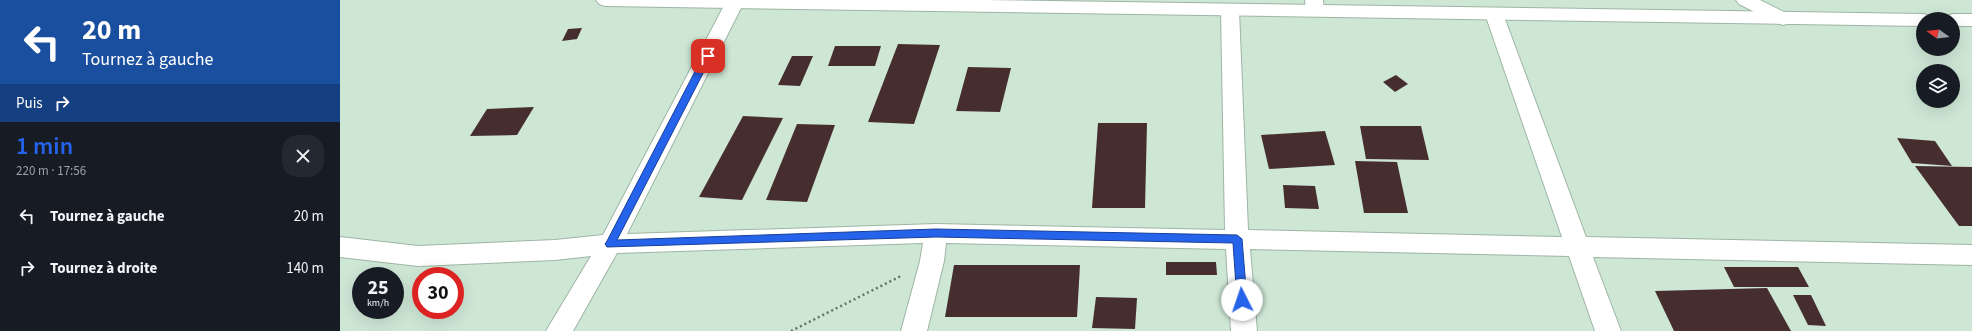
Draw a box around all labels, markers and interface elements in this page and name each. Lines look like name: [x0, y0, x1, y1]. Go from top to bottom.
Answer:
text: 20 m: [82, 10, 141, 50]
north arrow: [1916, 12, 1960, 56]
map controls: [1916, 12, 1960, 108]
icon: left: [16, 16, 68, 68]
pin: [691, 39, 725, 73]
icon: arrive: [697, 45, 719, 67]
text: Tournez à gauche: [82, 47, 214, 72]
button: layers: [1916, 64, 1960, 108]
icon: right: [51, 92, 73, 114]
text: Puis: [16, 93, 43, 114]
text: 1 min: [16, 129, 73, 164]
button: close: [282, 135, 324, 177]
text: 220 m · 17:56: [16, 162, 86, 180]
icon: left: [16, 205, 38, 227]
text: Tournez à gauche: [50, 206, 165, 227]
text: 20 m: [294, 206, 324, 227]
icon: right: [16, 257, 38, 279]
text: Tournez à droite: [50, 258, 157, 279]
text: 140 m: [286, 258, 324, 279]
speed limit sign: 30: [412, 267, 464, 319]
text: 25: [367, 274, 389, 302]
position arrow: [1221, 279, 1263, 321]
text: km/h: [367, 296, 389, 310]

